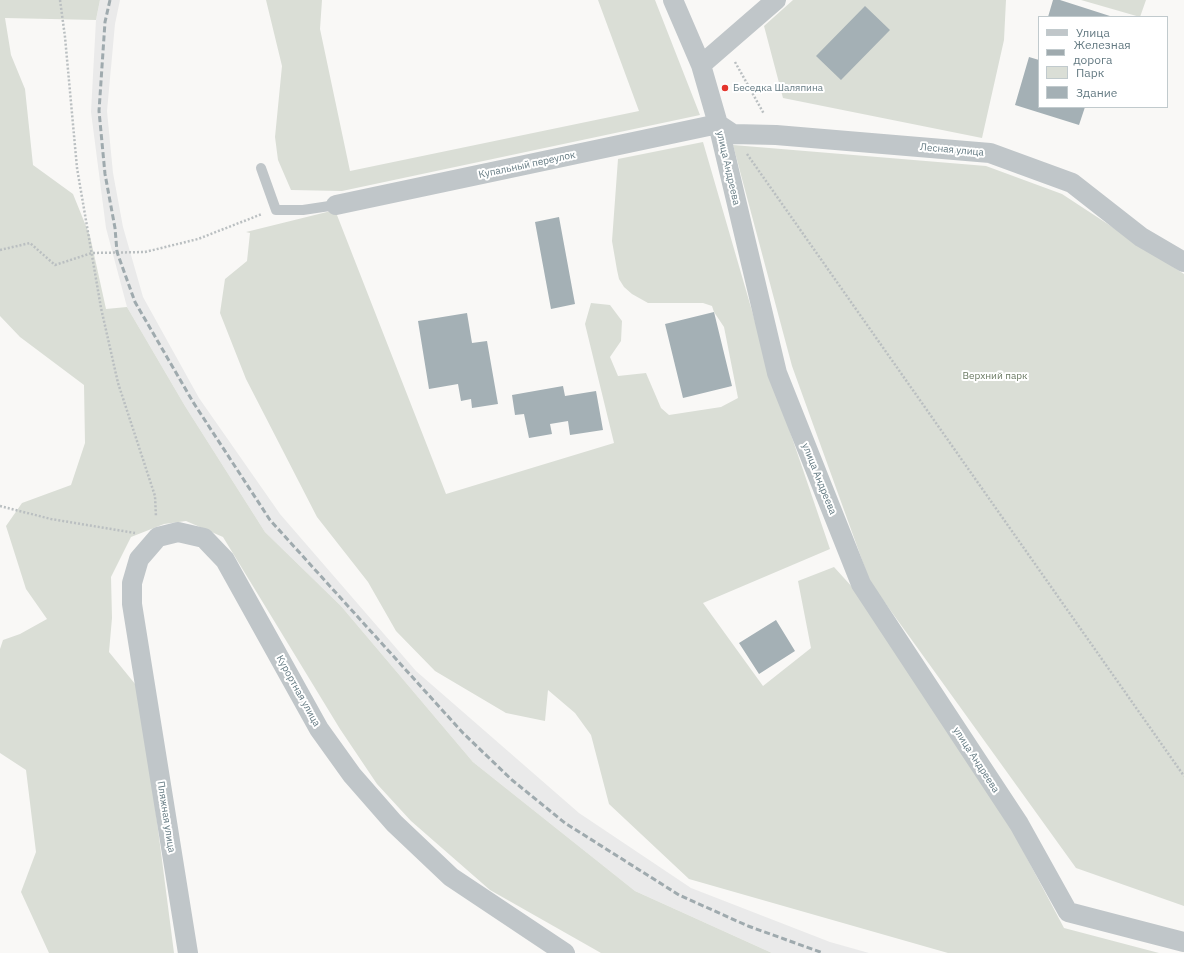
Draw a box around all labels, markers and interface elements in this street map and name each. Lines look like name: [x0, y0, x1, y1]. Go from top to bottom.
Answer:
legend: [1038, 16, 1168, 108]
text: Улица: [1076, 25, 1110, 40]
text: Железная дорога: [1073, 37, 1131, 67]
text: Парк: [1076, 65, 1104, 80]
place label: Беседка Шаляпина: [733, 82, 823, 94]
marker: Беседка Шаляпина: [720, 83, 730, 93]
text: Здание: [1076, 85, 1117, 100]
street label: улица Андреева: [714, 130, 742, 206]
street label: Лесная улица: [920, 141, 984, 159]
street label: Купальный переулок: [477, 149, 577, 181]
park label: Верхний парк: [962, 370, 1028, 382]
street label: улица Андреева: [799, 442, 839, 516]
street label: Курортная улица: [273, 653, 323, 729]
street label: улица Андреева: [950, 725, 1002, 795]
street label: Пляжная улица: [154, 780, 178, 854]

